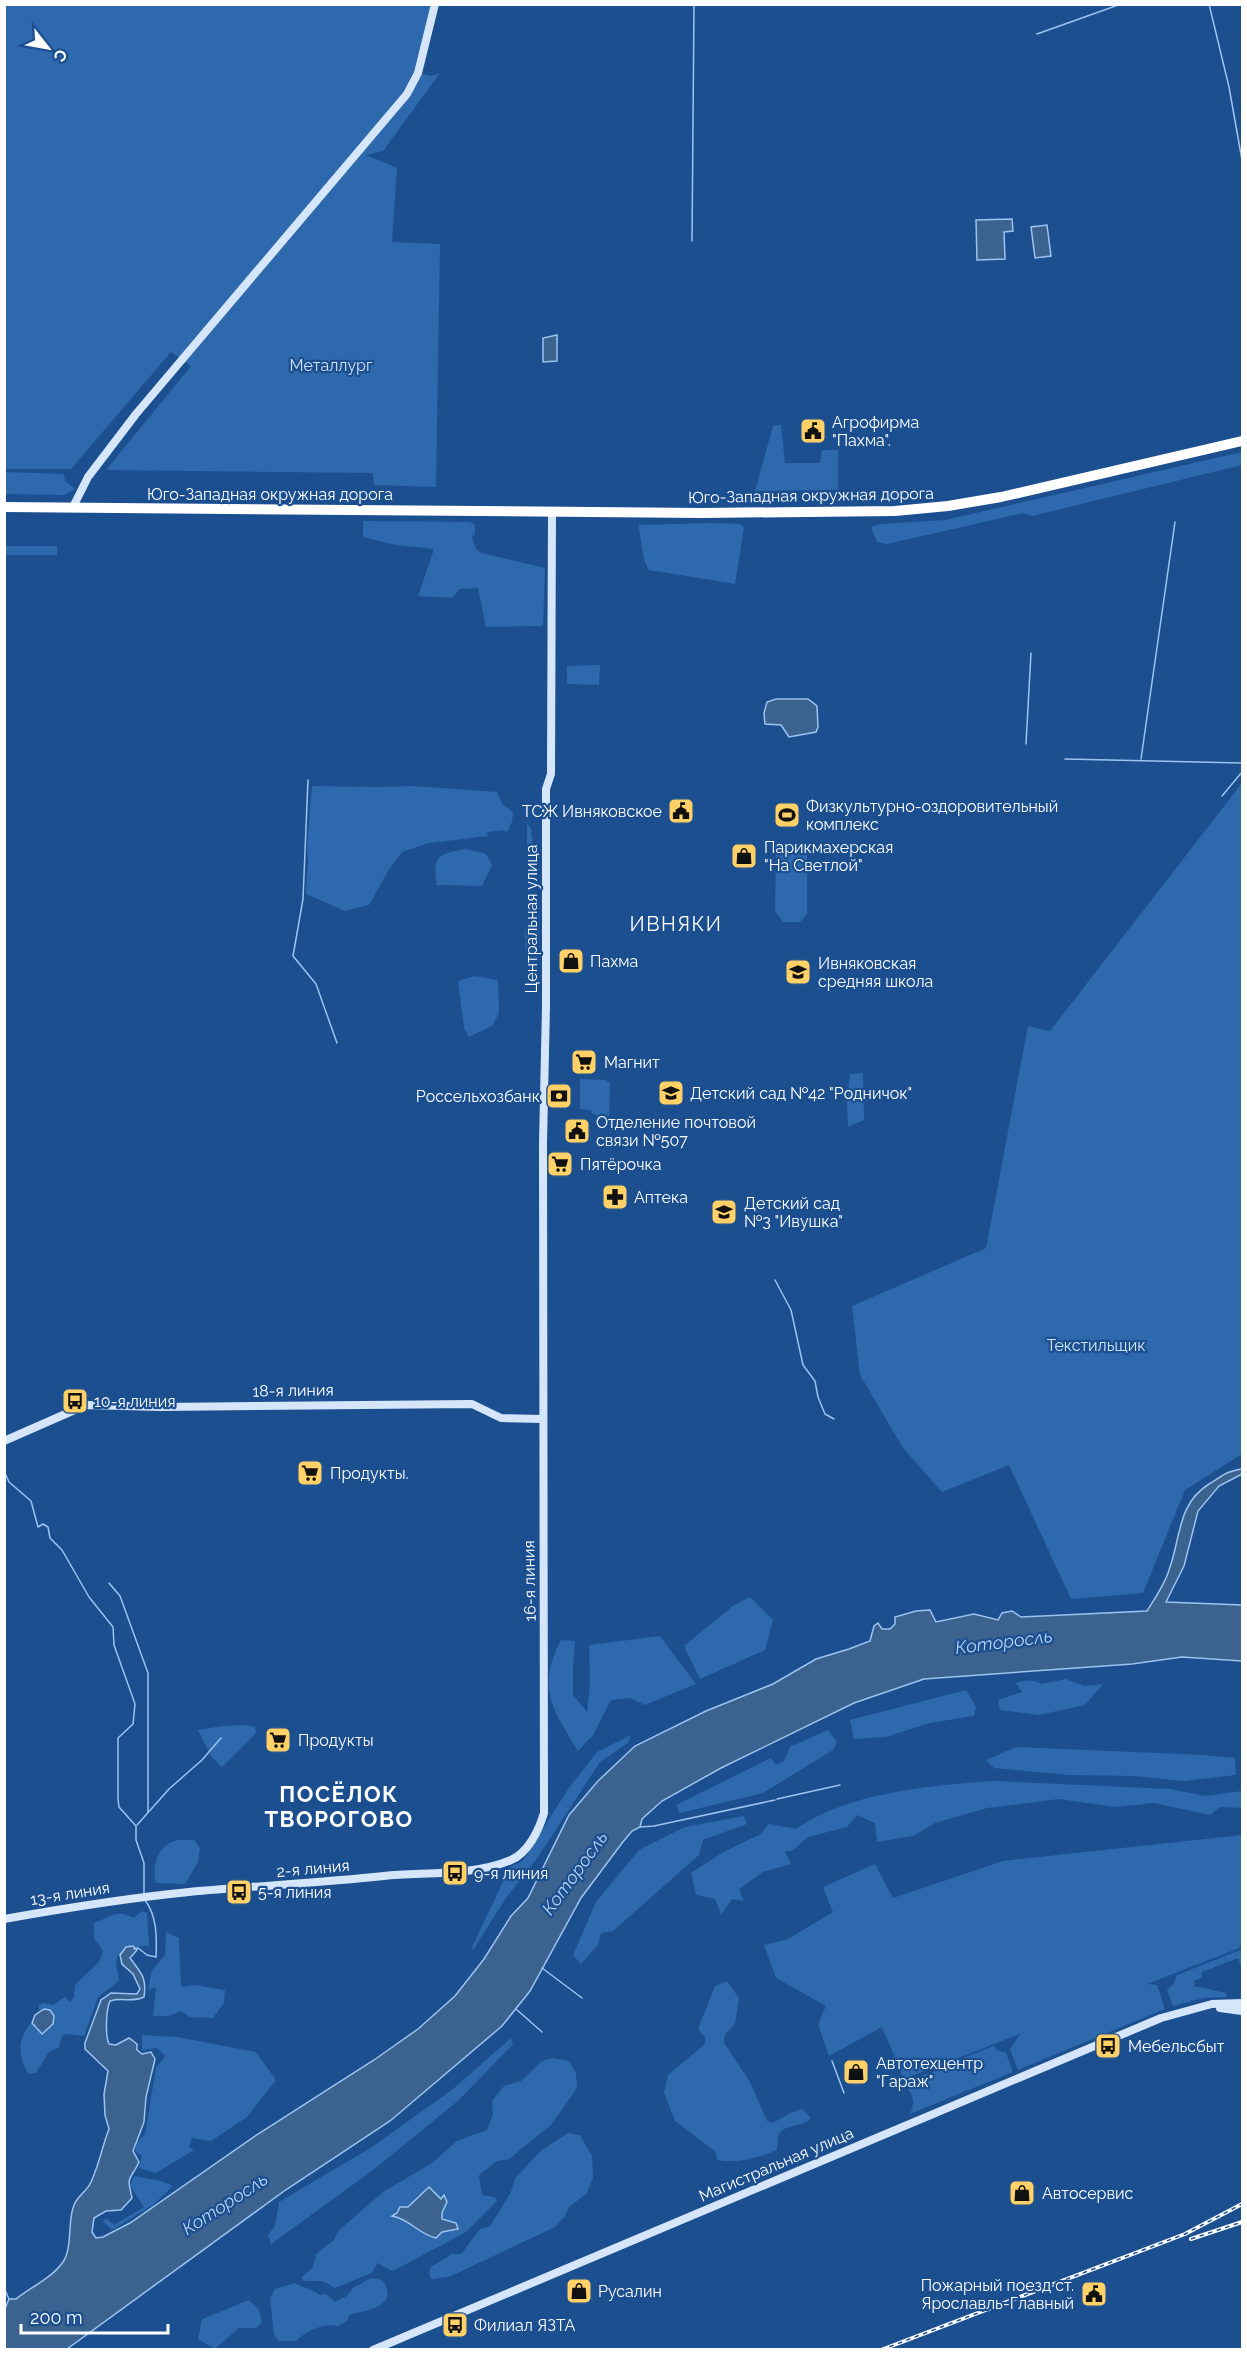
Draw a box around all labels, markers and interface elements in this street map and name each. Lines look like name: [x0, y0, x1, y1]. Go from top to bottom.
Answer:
north arrow: [18, 18, 78, 78]
text: С: [49, 46, 71, 65]
park label: Металлург: [290, 356, 373, 375]
place label: Агрофирма "Пахма".: [832, 413, 919, 450]
public building icon: Агрофирма "Пахма".: [798, 416, 828, 446]
street label: Юго-Западная окружная дорога: [688, 484, 934, 507]
street label: Юго-Западная окружная дорога: [147, 485, 393, 504]
public building icon: ТСЖ Ивняковское: [666, 796, 696, 826]
place label: Физкультурно-оздоровительный комплекс: [806, 797, 1058, 834]
sports icon: Физкультурно-оздоровительный комплекс: [772, 800, 802, 830]
place label: ТСЖ Ивняковское: [522, 802, 662, 821]
place label: Парикмахерская "На Светлой": [764, 838, 893, 875]
shop icon: Парикмахерская "На Светлой": [729, 841, 759, 871]
street label: Центральная улица: [522, 845, 541, 993]
district label: ИВНЯКИ: [630, 912, 722, 936]
shop icon: Пахма: [556, 946, 586, 976]
place label: Пахма: [590, 952, 638, 971]
place label: Ивняковская средняя школа: [818, 954, 933, 991]
school or university icon: Ивняковская средняя школа: [783, 957, 813, 987]
supermarket icon: Магнит: [569, 1047, 599, 1077]
place label: Магнит: [604, 1053, 660, 1072]
school or university icon: Детский сад №42 "Родничок": [656, 1078, 686, 1108]
bank icon: Россельхозбанк: [544, 1081, 574, 1111]
place label: Детский сад №42 "Родничок": [690, 1084, 912, 1103]
place label: Россельхозбанк: [416, 1087, 540, 1106]
place label: Отделение почтовой связи №507: [596, 1113, 756, 1150]
public building icon: Отделение почтовой связи №507: [562, 1116, 592, 1146]
supermarket icon: Пятёрочка: [545, 1149, 575, 1179]
place label: Пятёрочка: [580, 1155, 661, 1174]
pharmacy icon: Аптека: [600, 1182, 630, 1212]
place label: Аптека: [634, 1188, 688, 1207]
place label: Детский сад №3 "Ивушка": [744, 1194, 843, 1231]
school or university icon: Детский сад №3 "Ивушка": [709, 1197, 739, 1227]
park label: Текстильщик: [1046, 1336, 1146, 1355]
street label: 18-я линия: [252, 1380, 334, 1401]
bus stop icon: 10-я линия: [60, 1386, 90, 1416]
place label: 10-я линия: [94, 1392, 176, 1411]
supermarket icon: Продукты.: [295, 1458, 325, 1488]
place label: Продукты.: [330, 1464, 409, 1483]
street label: 16-я линия: [519, 1540, 540, 1622]
water label: Которосль: [954, 1625, 1054, 1658]
supermarket icon: Продукты: [263, 1725, 293, 1755]
place label: Продукты: [298, 1731, 374, 1750]
district label: ПОСЁЛОК ТВОРОГОВО: [264, 1781, 414, 1832]
water label: Которосль: [537, 1827, 612, 1919]
street label: 2-я линия: [276, 1856, 350, 1881]
bus stop icon: 9-я линия: [440, 1858, 470, 1888]
place label: 9-я линия: [474, 1864, 548, 1883]
bus stop icon: 5-я линия: [224, 1877, 254, 1907]
street label: 13-я линия: [29, 1878, 111, 1909]
place label: 5-я линия: [258, 1883, 332, 1902]
bus stop icon: Мебельсбыт: [1093, 2031, 1123, 2061]
place label: Мебельсбыт: [1128, 2037, 1225, 2056]
place label: Автотехцентр "Гараж": [876, 2054, 983, 2091]
shop icon: Автотехцентр "Гараж": [841, 2057, 871, 2087]
street label: Магистральная улица: [696, 2123, 856, 2206]
water label: Которосль: [178, 2168, 272, 2239]
shop icon: Автосервис: [1007, 2178, 1037, 2208]
place label: Автосервис: [1042, 2184, 1134, 2203]
shop icon: Русалин: [564, 2276, 594, 2306]
place label: Пожарный поезд ст. Ярославль-Главный: [921, 2276, 1074, 2313]
public building icon: Пожарный поезд ст. Ярославль-Главный: [1079, 2279, 1109, 2309]
place label: Русалин: [598, 2282, 662, 2301]
scale bar: [21, 2297, 168, 2335]
text: 200 m: [30, 2307, 83, 2328]
bus stop icon: Филиал ЯЗТА: [440, 2310, 470, 2340]
place label: Филиал ЯЗТА: [474, 2316, 575, 2335]

